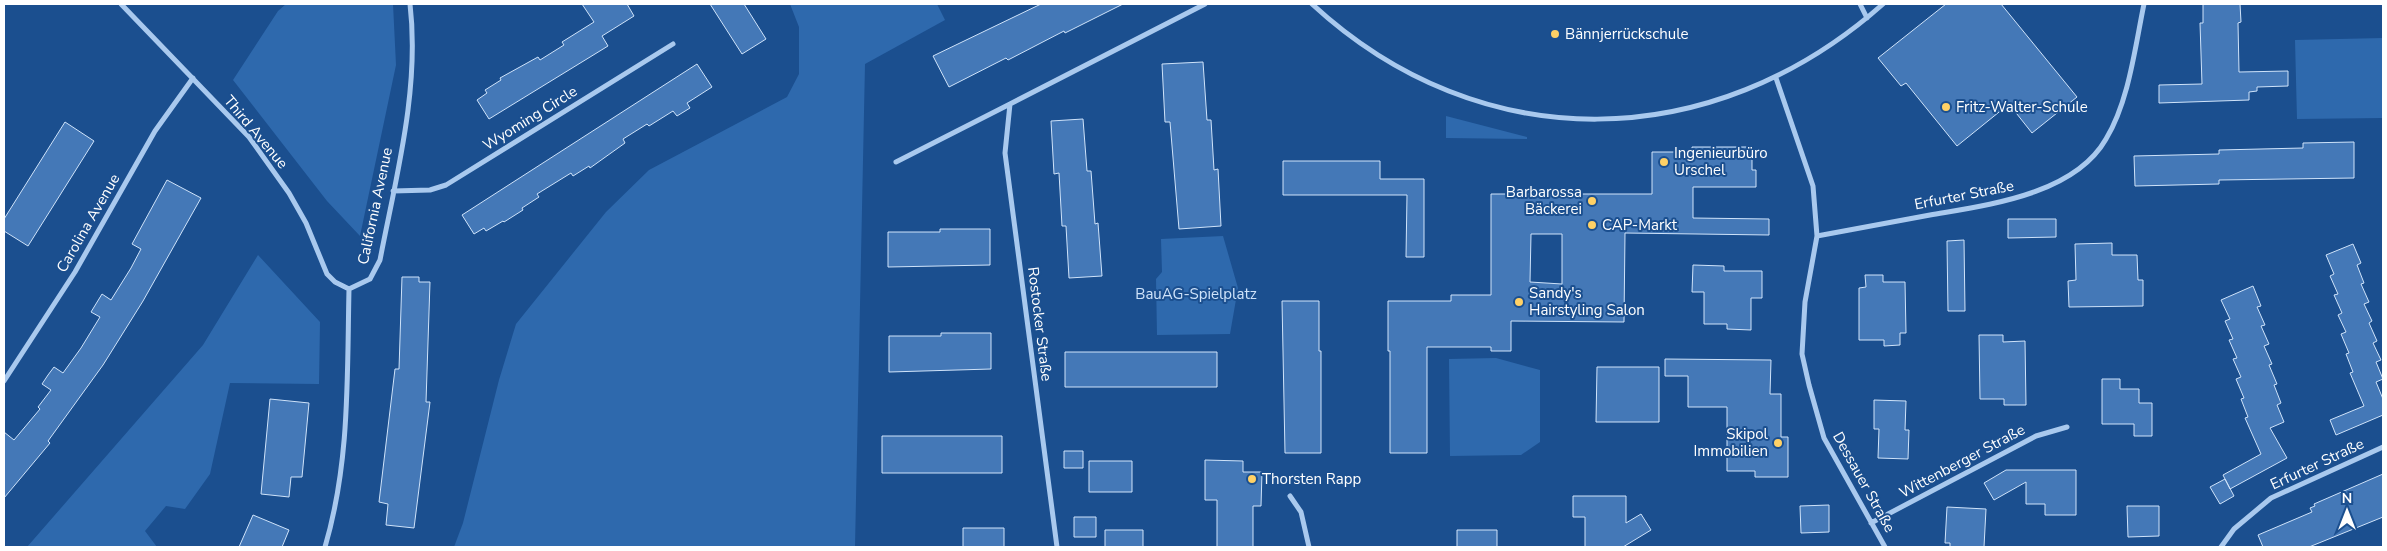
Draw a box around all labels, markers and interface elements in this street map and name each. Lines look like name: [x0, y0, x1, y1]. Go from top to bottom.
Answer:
place label: Bännjerrückschule: [1565, 24, 1689, 44]
marker: Bännjerrückschule: [1549, 28, 1561, 40]
street label: Wyoming Circle: [479, 81, 581, 155]
street label: Third Avenue: [219, 91, 293, 173]
place label: Fritz-Walter-Schule: [1956, 97, 2088, 117]
marker: Fritz-Walter-Schule: [1940, 101, 1952, 113]
place label: Ingenieurbüro Urschel: [1674, 143, 1768, 180]
street label: California Avenue: [353, 146, 397, 266]
marker: Ingenieurbüro Urschel: [1658, 156, 1670, 168]
street label: Carolina Avenue: [52, 170, 124, 276]
street label: Erfurter Straße: [1913, 176, 2015, 214]
place label: Barbarossa Bäckerei: [1506, 182, 1582, 219]
marker: Barbarossa Bäckerei: [1586, 195, 1598, 207]
place label: CAP-Markt: [1602, 215, 1678, 235]
marker: CAP-Markt: [1586, 219, 1598, 231]
street label: Rostocker Straße: [1023, 266, 1057, 382]
place label: Sandy's Hairstyling Salon: [1529, 283, 1645, 320]
park label: BauAG-Spielplatz: [1135, 284, 1257, 304]
marker: Sandy's Hairstyling Salon: [1513, 296, 1525, 308]
street label: Wittenberger Straße: [1896, 419, 2028, 503]
place label: Skipol Immobilien: [1693, 424, 1769, 461]
street label: Dessauer Straße: [1828, 428, 1900, 536]
street label: Erfurter Straße: [2267, 434, 2367, 494]
marker: Skipol Immobilien: [1772, 437, 1784, 449]
place label: Thorsten Rapp: [1262, 469, 1362, 489]
marker: Thorsten Rapp: [1246, 473, 1258, 485]
north arrow: [2322, 486, 2372, 536]
text: N: [2342, 489, 2352, 508]

